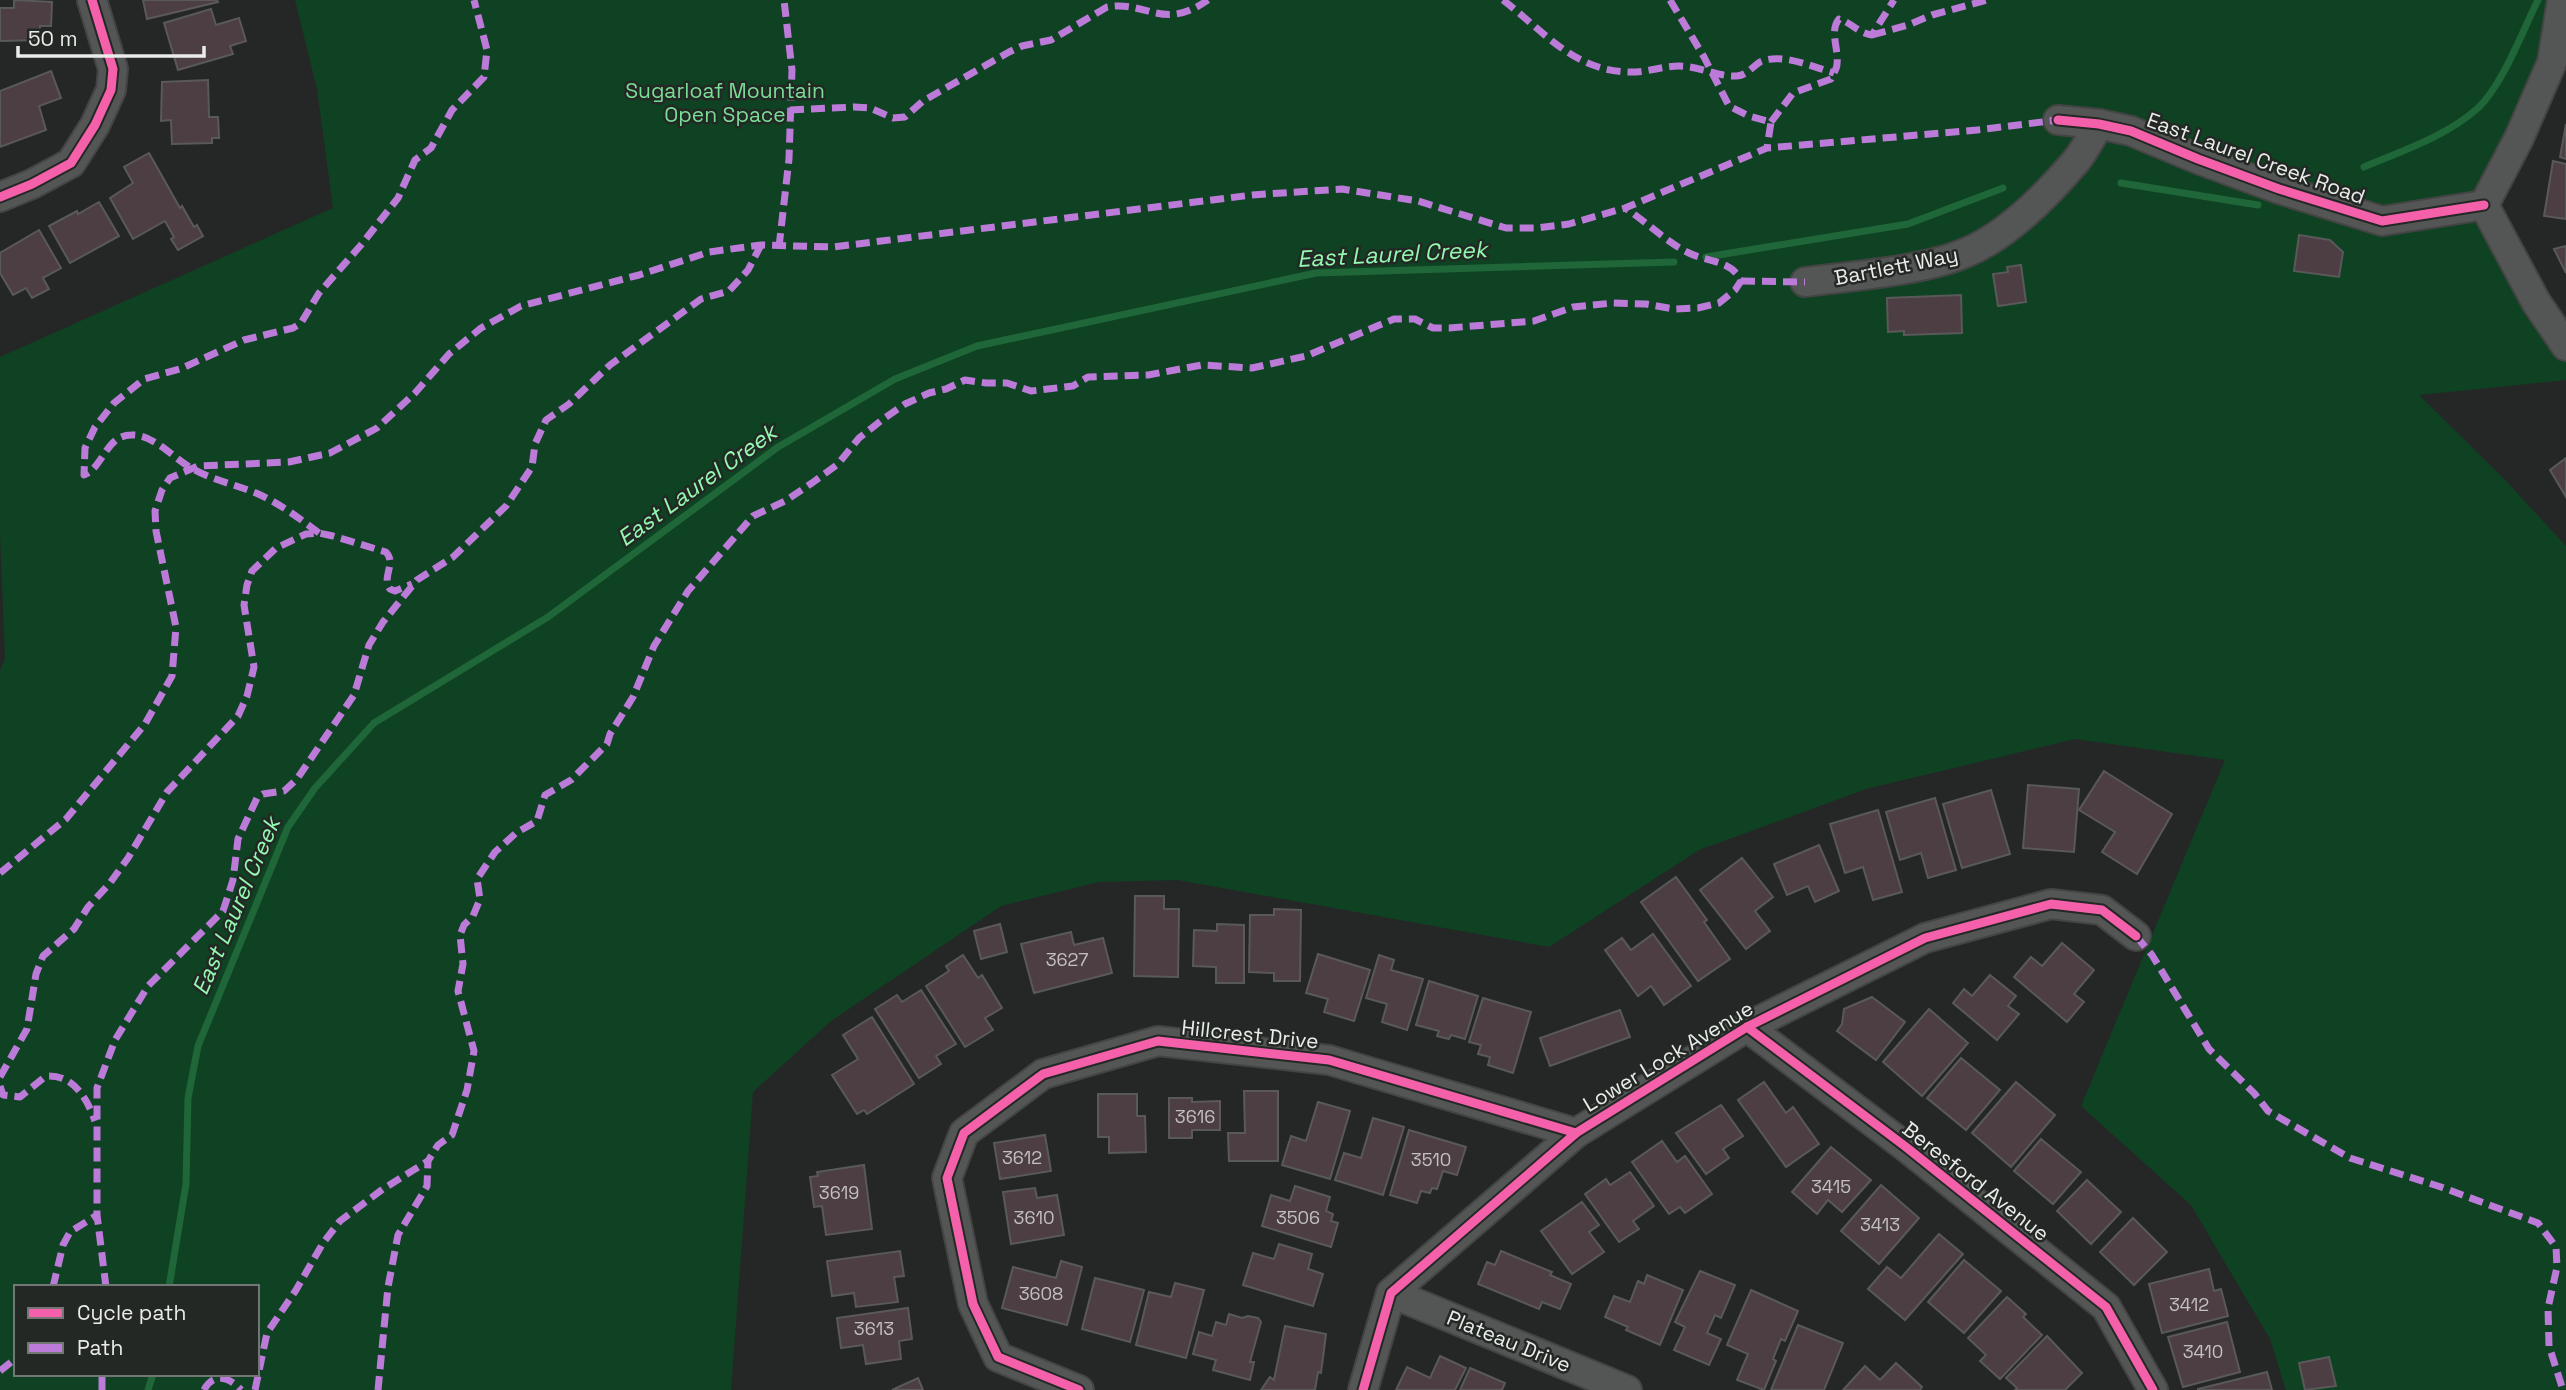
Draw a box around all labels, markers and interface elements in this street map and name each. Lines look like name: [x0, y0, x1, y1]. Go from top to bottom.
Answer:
scale bar: [18, 14, 203, 58]
text: 50 m: [28, 25, 78, 52]
park label: Sugarloaf Mountain Open Space: [625, 77, 825, 128]
street label: East Laurel Creek Road: [2143, 106, 2369, 210]
water label: East Laurel Creek: [1296, 234, 1490, 274]
street label: Bartlett Way: [1832, 241, 1960, 291]
water label: East Laurel Creek: [611, 415, 785, 553]
water label: East Laurel Creek: [185, 810, 288, 999]
house number: 3627: [1046, 948, 1088, 971]
street label: Lower Lock Avenue: [1578, 994, 1758, 1118]
street label: Hillcrest Drive: [1180, 1013, 1320, 1055]
house number: 3616: [1175, 1105, 1215, 1128]
street label: Beresford Avenue: [1897, 1115, 2055, 1247]
house number: 3612: [1002, 1146, 1042, 1169]
house number: 3510: [1411, 1148, 1451, 1171]
house number: 3415: [1811, 1175, 1851, 1198]
house number: 3619: [819, 1181, 859, 1204]
house number: 3610: [1014, 1206, 1054, 1229]
house number: 3506: [1276, 1206, 1320, 1229]
house number: 3413: [1860, 1213, 1900, 1236]
house number: 3608: [1019, 1282, 1063, 1305]
legend: [14, 1285, 259, 1376]
house number: 3412: [2169, 1293, 2209, 1316]
text: Cycle path: [77, 1299, 186, 1326]
street label: Plateau Drive: [1443, 1304, 1575, 1378]
house number: 3613: [854, 1317, 894, 1340]
text: Path: [77, 1334, 123, 1361]
house number: 3410: [2183, 1340, 2223, 1363]

